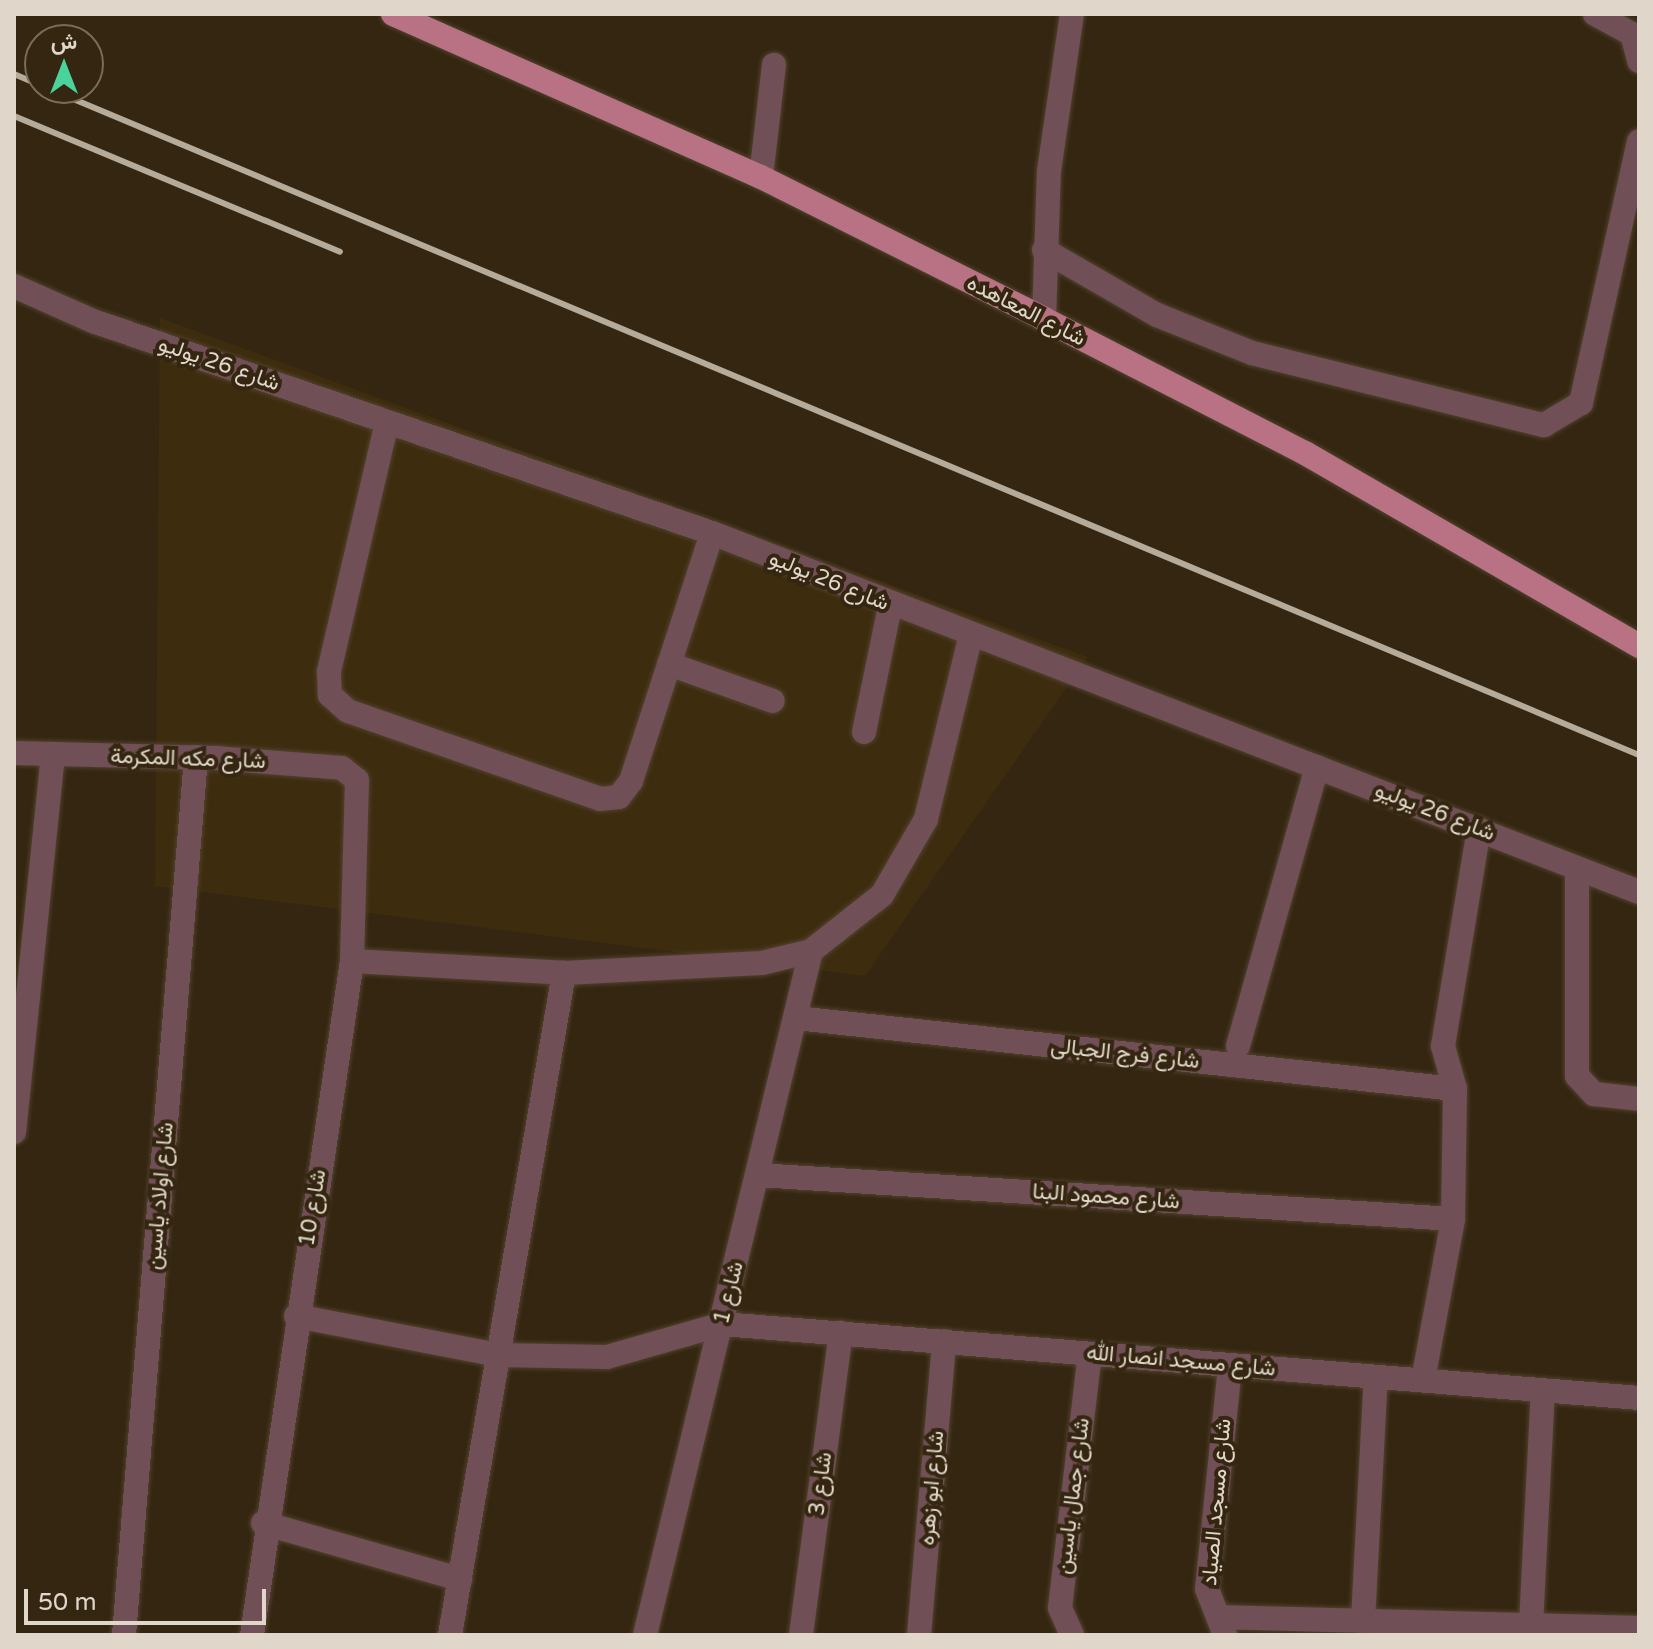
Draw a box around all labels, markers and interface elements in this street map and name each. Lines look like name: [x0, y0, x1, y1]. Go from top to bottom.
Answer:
north arrow: [24, 24, 104, 104]
text: ش: [51, 29, 77, 55]
street label: شارع المعاهده: [962, 270, 1090, 352]
street label: شارع 26 يوليو: [155, 331, 283, 397]
street label: شارع 26 يوليو: [765, 545, 893, 617]
street label: شارع مكه المكرمة: [110, 743, 266, 775]
street label: شارع 26 يوليو: [1371, 777, 1499, 847]
street label: شارع فرج الجبالى: [1049, 1033, 1201, 1075]
street label: شارع اولاد ياسين: [140, 1121, 180, 1271]
street label: شارع 10: [294, 1168, 332, 1248]
street label: شارع محمود البنا: [1031, 1179, 1181, 1215]
street label: شارع 1: [708, 1259, 750, 1327]
street label: شارع مسجد انصار الله: [1085, 1340, 1277, 1382]
street label: شارع جمال ياسين: [1050, 1416, 1096, 1576]
street label: شارع مسجد الصياد: [1197, 1418, 1237, 1586]
street label: شارع ابو زهره: [914, 1429, 950, 1547]
street label: شارع 3: [804, 1451, 838, 1517]
scale bar: [28, 1573, 270, 1623]
text: 50 m: [38, 1588, 96, 1617]

